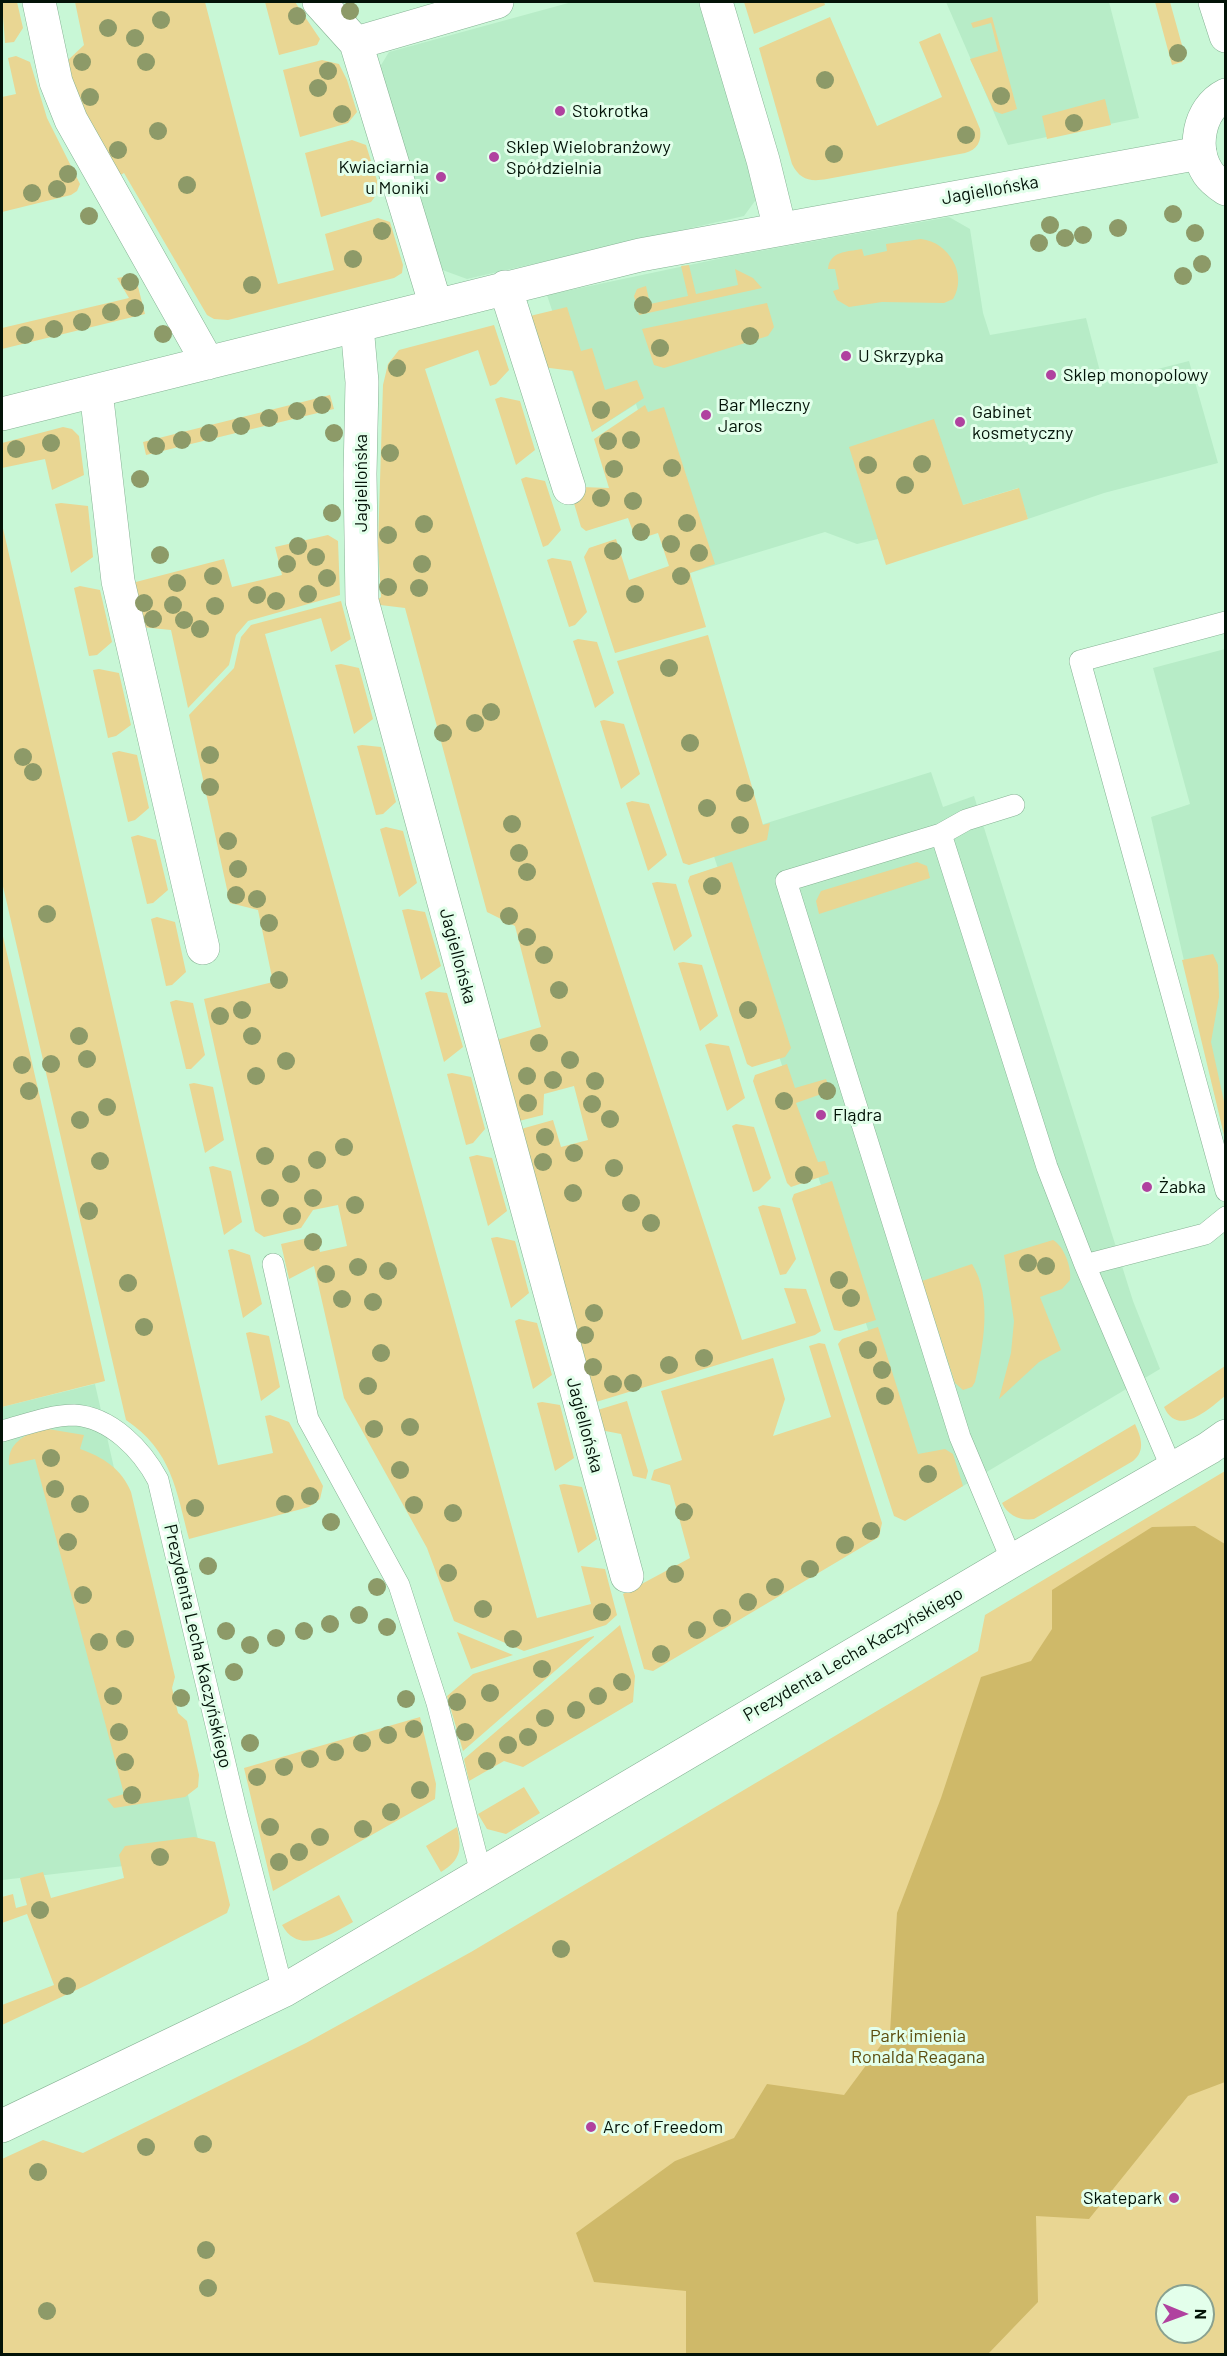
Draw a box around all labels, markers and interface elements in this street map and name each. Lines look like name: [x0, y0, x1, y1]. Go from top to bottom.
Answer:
place label: Stokrotka: [572, 100, 648, 122]
marker: Stokrotka: [553, 104, 567, 118]
place label: Sklep Wielobranżowy Spółdzielnia: [506, 136, 671, 178]
marker: Sklep Wielobranżowy Spółdzielnia: [487, 150, 501, 164]
place label: Kwiaciarnia u Moniki: [338, 156, 429, 198]
marker: Kwiaciarnia u Moniki: [434, 170, 448, 184]
street label: Jagiellońska: [940, 171, 1040, 209]
place label: U Skrzypka: [858, 345, 944, 367]
marker: U Skrzypka: [839, 349, 853, 363]
place label: Sklep monopolowy: [1063, 364, 1208, 386]
marker: Sklep monopolowy: [1044, 368, 1058, 382]
place label: Bar Mleczny Jaros: [718, 394, 810, 436]
place label: Gabinet kosmetyczny: [972, 401, 1073, 444]
marker: Bar Mleczny Jaros: [699, 408, 713, 422]
marker: Gabinet kosmetyczny: [953, 415, 967, 429]
street label: Jagiellońska: [350, 434, 372, 532]
street label: Jagiellońska: [435, 906, 481, 1006]
place label: Flądra: [833, 1104, 882, 1126]
marker: Flądra: [814, 1108, 828, 1122]
place label: Żabka: [1159, 1176, 1206, 1198]
marker: Żabka: [1140, 1180, 1154, 1194]
street label: Jagiellońska: [562, 1375, 608, 1475]
street label: Prezydenta Lecha Kaczyńskiego: [159, 1522, 237, 1770]
street label: Prezydenta Lecha Kaczyńskiego: [739, 1582, 967, 1726]
park label: Park imienia Ronalda Reagana: [851, 2025, 985, 2068]
place label: Arc of Freedom: [603, 2116, 723, 2138]
marker: Arc of Freedom: [584, 2120, 598, 2134]
place label: Skatepark: [1083, 2187, 1162, 2209]
marker: Skatepark: [1167, 2191, 1181, 2205]
north arrow: [1155, 2284, 1215, 2344]
text: N: [1192, 2309, 1211, 2320]

